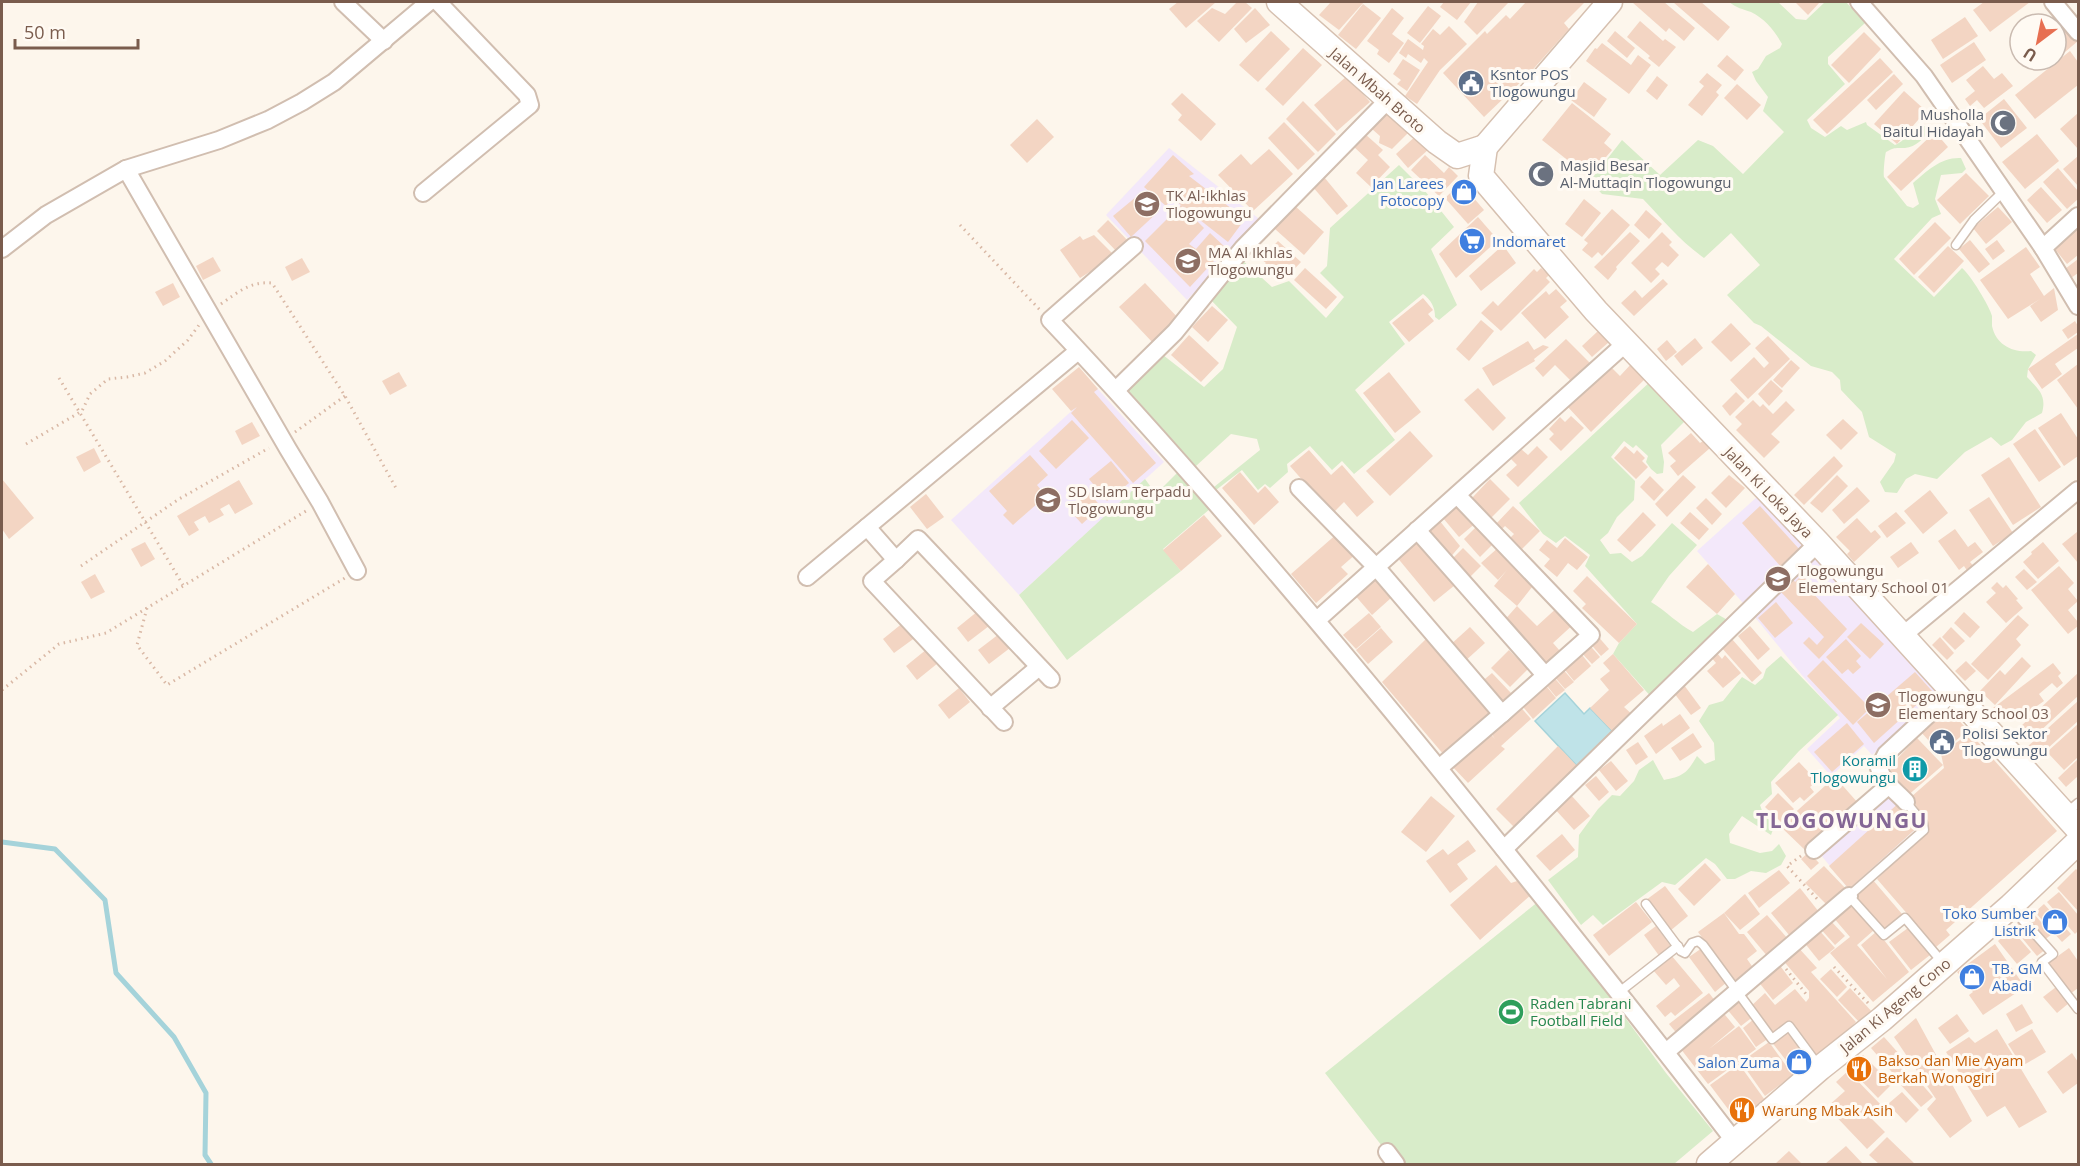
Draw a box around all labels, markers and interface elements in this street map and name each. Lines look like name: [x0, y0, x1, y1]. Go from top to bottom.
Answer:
scale bar: [15, 12, 138, 50]
north arrow: [2008, 12, 2068, 72]
text: 50 m: [24, 20, 66, 44]
street label: Jalan Mbah Broto: [1324, 41, 1430, 137]
text: U: [2019, 42, 2041, 67]
place label: Ksntor POS Tlogowungu: [1490, 64, 1576, 101]
public building icon: Ksntor POS Tlogowungu: [1456, 68, 1486, 98]
place label: Musholla Baitul Hidayah: [1883, 104, 1984, 141]
mosque icon: Musholla Baitul Hidayah: [1988, 108, 2018, 138]
place label: Masjid Besar Al-Muttaqin Tlogowungu: [1560, 155, 1731, 192]
mosque icon: Masjid Besar Al-Muttaqin Tlogowungu: [1526, 159, 1556, 189]
place label: Jan Larees Fotocopy: [1370, 173, 1444, 210]
shop icon: Jan Larees Fotocopy: [1449, 177, 1479, 207]
place label: TK Al-Ikhlas Tlogowungu: [1166, 185, 1252, 222]
school or university icon: TK Al-Ikhlas Tlogowungu: [1132, 189, 1162, 219]
supermarket icon: Indomaret: [1457, 226, 1487, 256]
place label: Indomaret: [1492, 231, 1566, 251]
place label: MA Al Ikhlas Tlogowungu: [1208, 242, 1294, 279]
school or university icon: MA Al Ikhlas Tlogowungu: [1173, 246, 1203, 276]
street label: Jalan Ki Loka Jaya: [1719, 441, 1818, 542]
place label: SD Islam Terpadu Tlogowungu: [1068, 481, 1191, 518]
school or university icon: SD Islam Terpadu Tlogowungu: [1033, 485, 1063, 515]
place label: Tlogowungu Elementary School 01: [1798, 560, 1949, 597]
school or university icon: Tlogowungu Elementary School 01: [1763, 564, 1793, 594]
place label: Tlogowungu Elementary School 03: [1898, 686, 2049, 723]
school or university icon: Tlogowungu Elementary School 03: [1863, 690, 1893, 720]
place label: Polisi Sektor Tlogowungu: [1962, 723, 2048, 760]
public building icon: Polisi Sektor Tlogowungu: [1927, 727, 1957, 757]
place label: Koramil Tlogowungu: [1810, 750, 1896, 787]
building icon: Koramil Tlogowungu: [1900, 754, 1930, 784]
district label: TLOGOWUNGU: [1756, 806, 1928, 834]
place label: Toko Sumber Listrik: [1943, 903, 2036, 940]
shop icon: Toko Sumber Listrik: [2040, 907, 2070, 937]
street label: Jalan Ki Ageng Cono: [1834, 953, 1954, 1058]
place label: TB. GM Abadi: [1992, 958, 2042, 995]
shop icon: TB. GM Abadi: [1957, 962, 1987, 992]
place label: Raden Tabrani Football Field: [1530, 993, 1632, 1030]
sports icon: Raden Tabrani Football Field: [1496, 997, 1526, 1027]
shop icon: Salon Zuma: [1784, 1047, 1814, 1077]
place label: Bakso dan Mie Ayam Berkah Wonogiri: [1878, 1050, 2023, 1087]
place label: Salon Zuma: [1698, 1052, 1780, 1072]
restaurant icon: Bakso dan Mie Ayam Berkah Wonogiri: [1844, 1054, 1874, 1084]
restaurant icon: Warung Mbak Asih: [1727, 1095, 1757, 1125]
place label: Warung Mbak Asih: [1762, 1100, 1893, 1120]

